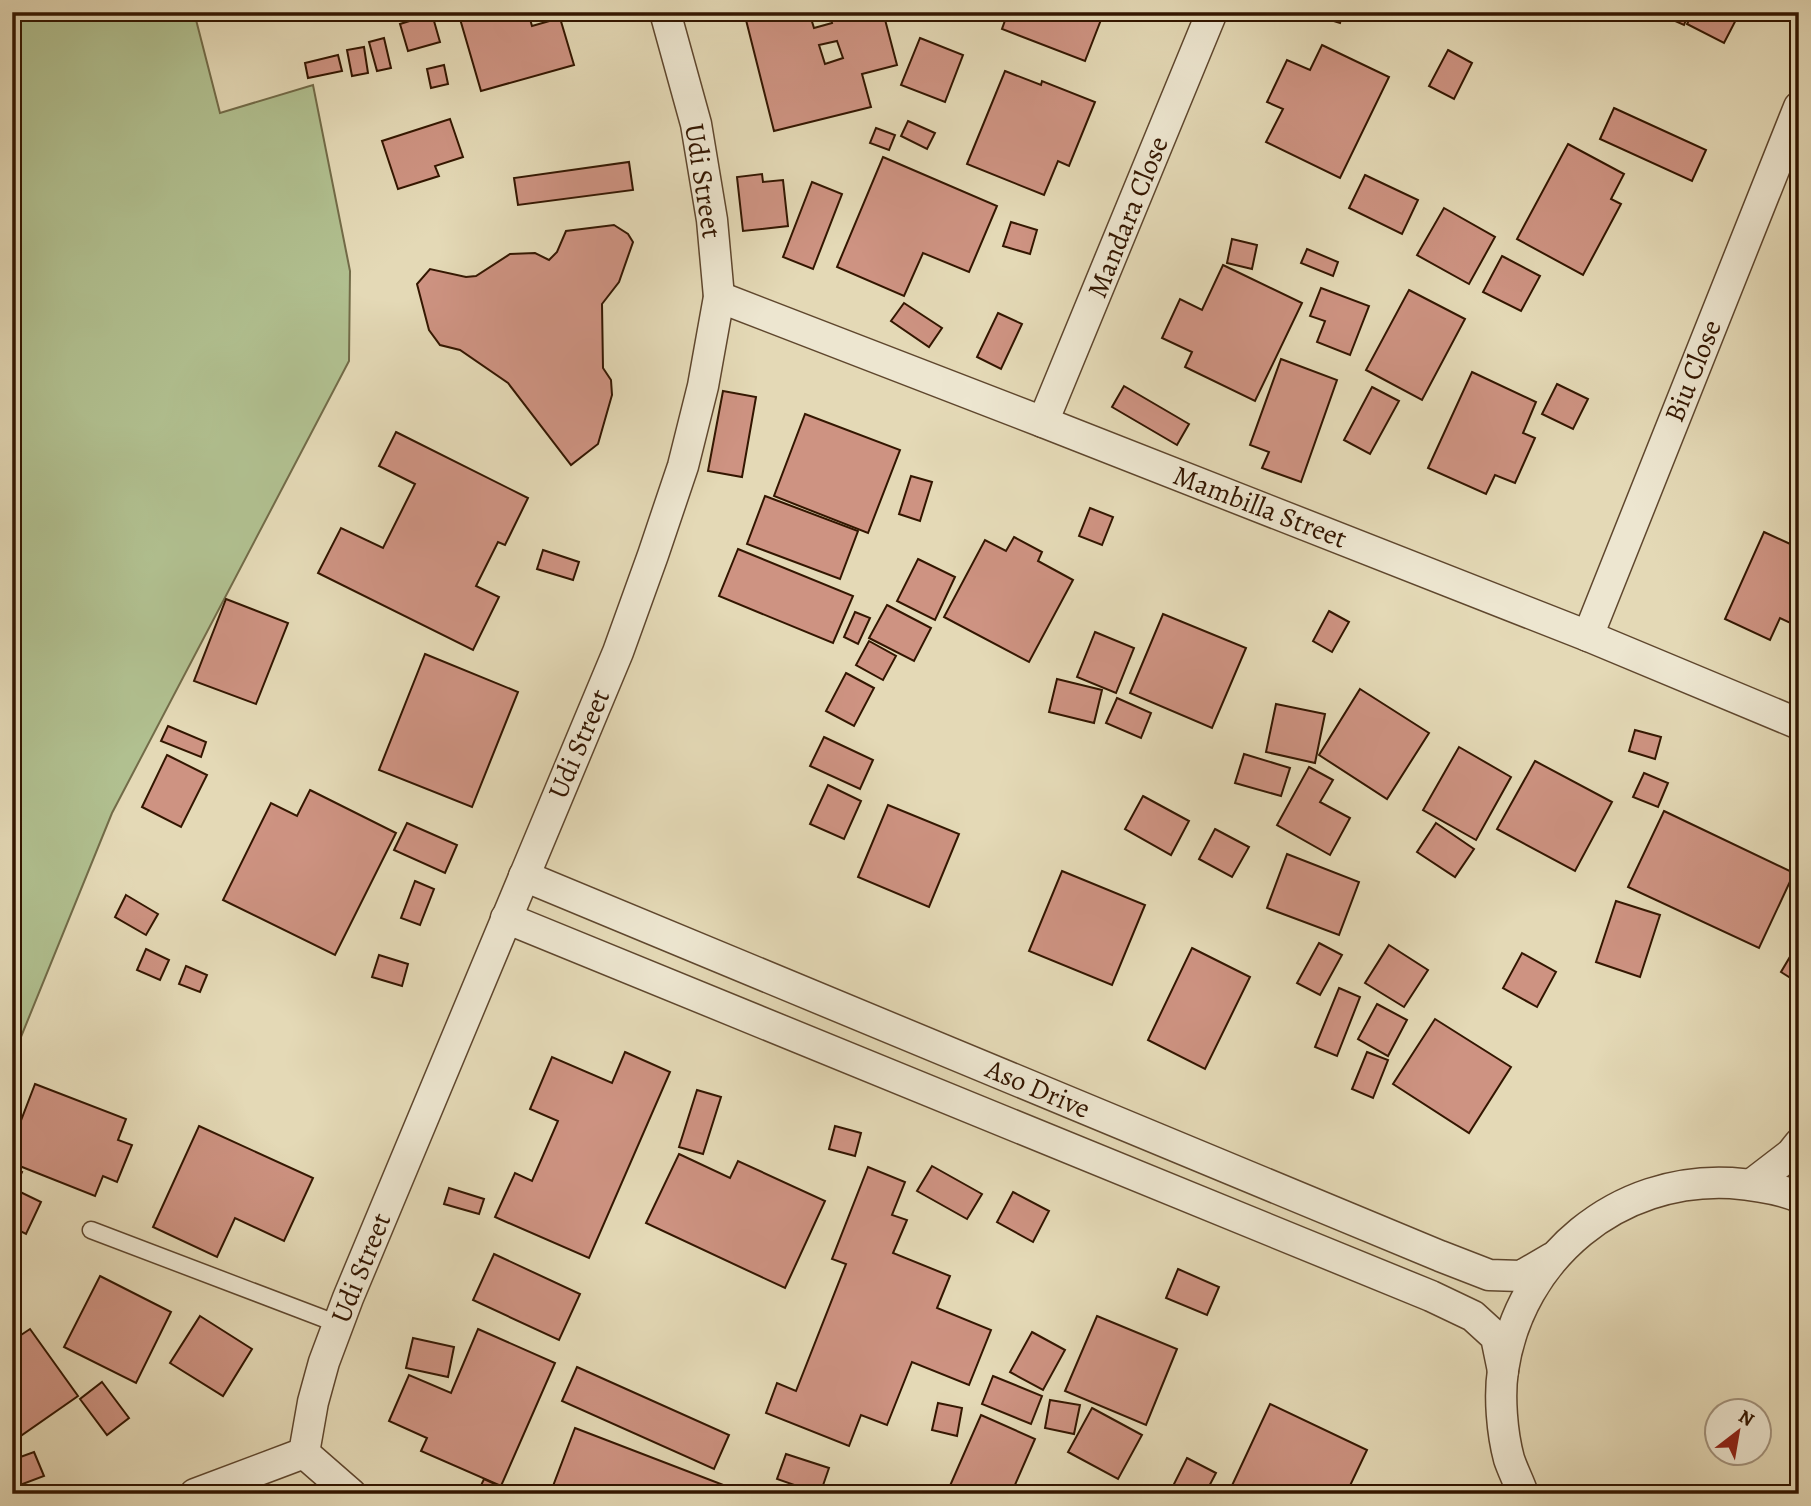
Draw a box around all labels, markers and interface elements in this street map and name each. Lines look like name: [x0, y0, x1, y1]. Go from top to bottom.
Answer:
street label: Udi Street: [675, 121, 731, 241]
street label: Mandara Close: [1078, 131, 1178, 303]
street label: Biu Close: [1655, 314, 1731, 428]
street label: Mambilla Street: [1168, 456, 1352, 558]
street label: Udi Street: [539, 683, 619, 805]
street label: Aso Drive: [979, 1050, 1096, 1128]
street label: Udi Street: [322, 1207, 400, 1329]
north arrow: [1702, 1398, 1772, 1468]
text: N: [1734, 1404, 1759, 1433]

